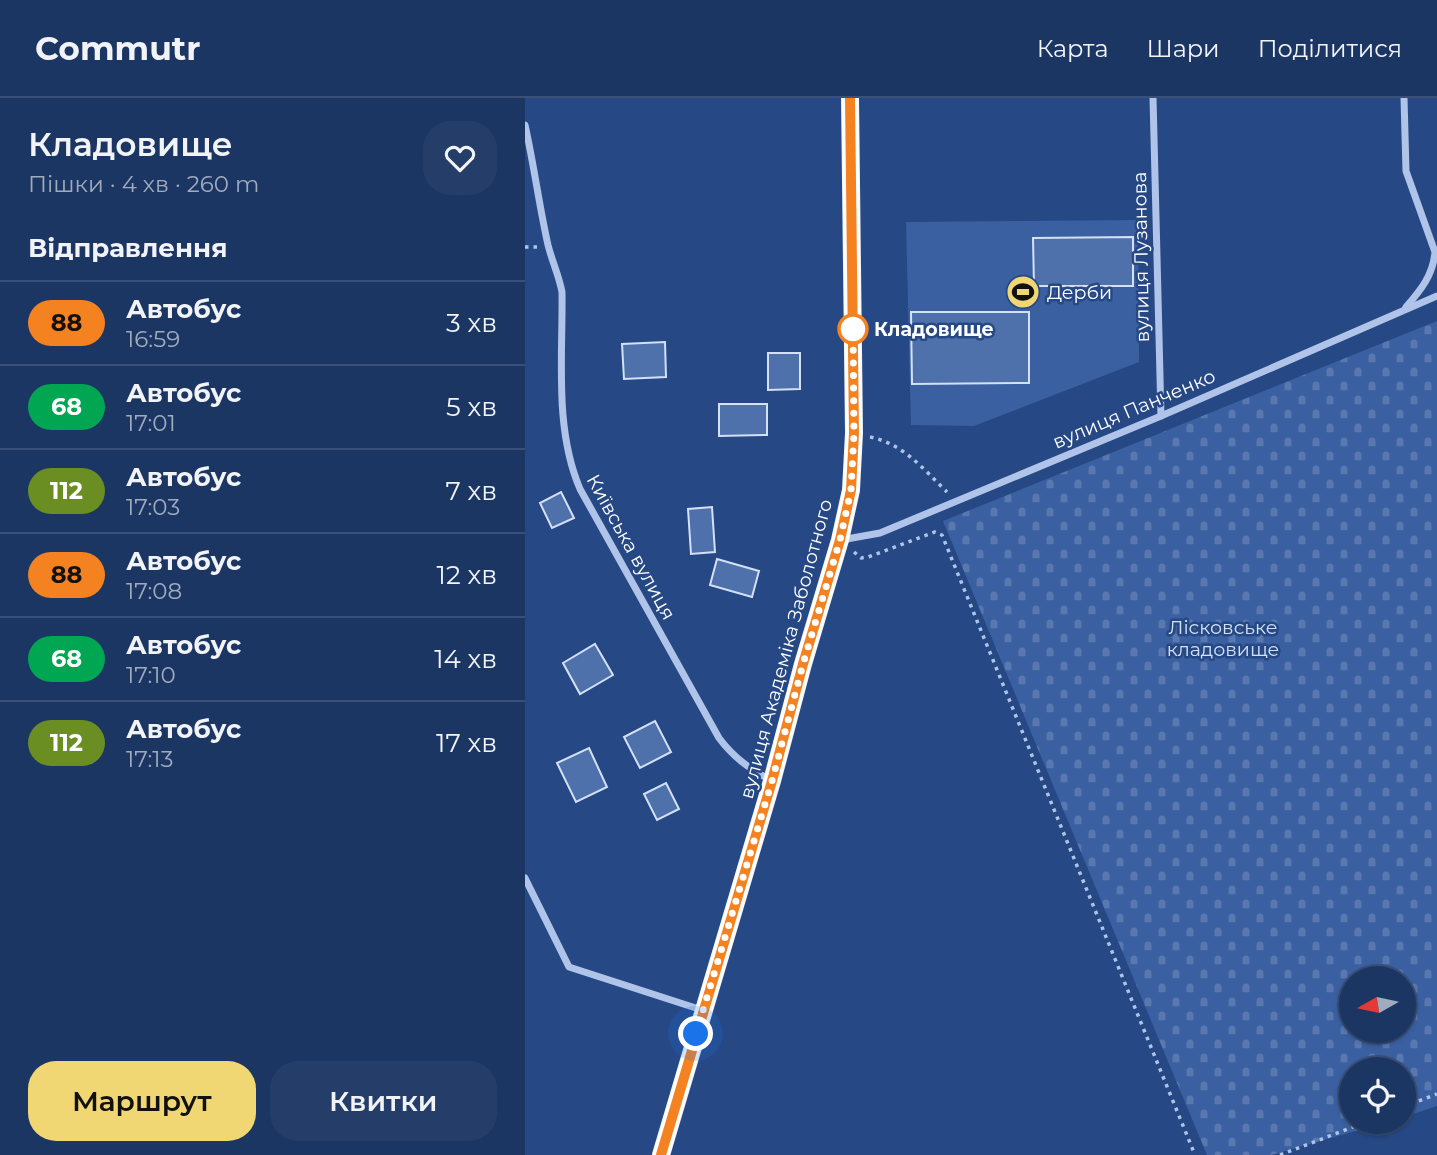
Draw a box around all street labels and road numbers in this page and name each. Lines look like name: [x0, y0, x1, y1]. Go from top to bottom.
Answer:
street label: вулиця Лузанова: [1128, 172, 1154, 342]
street label: вулиця Панченко: [1049, 364, 1219, 454]
street label: Київська вулиця: [582, 470, 680, 624]
street label: вулиця Академіка Заболотного: [735, 497, 837, 801]

